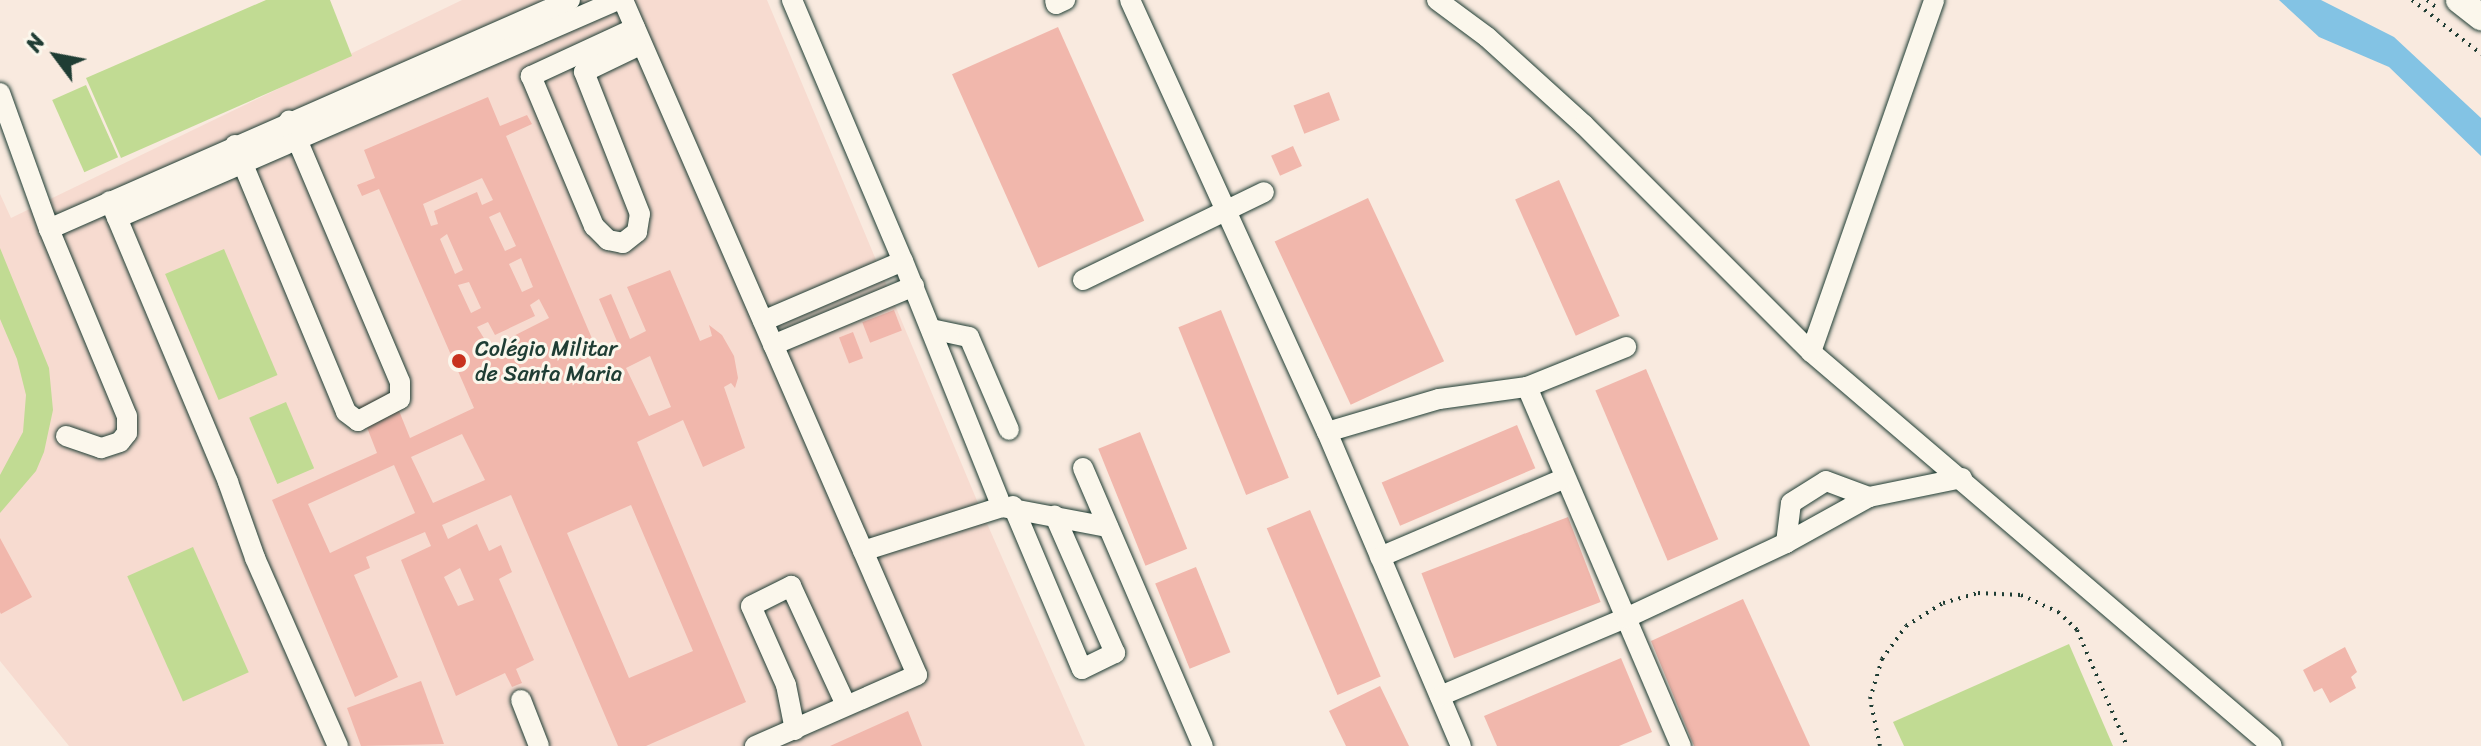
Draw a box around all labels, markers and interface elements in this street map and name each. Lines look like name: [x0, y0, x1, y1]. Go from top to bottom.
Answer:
north arrow: [16, 16, 96, 96]
text: N: [15, 26, 56, 60]
place label: Colégio Militar de Santa Maria: [475, 335, 622, 386]
marker: Colégio Militar de Santa Maria: [450, 352, 468, 370]

